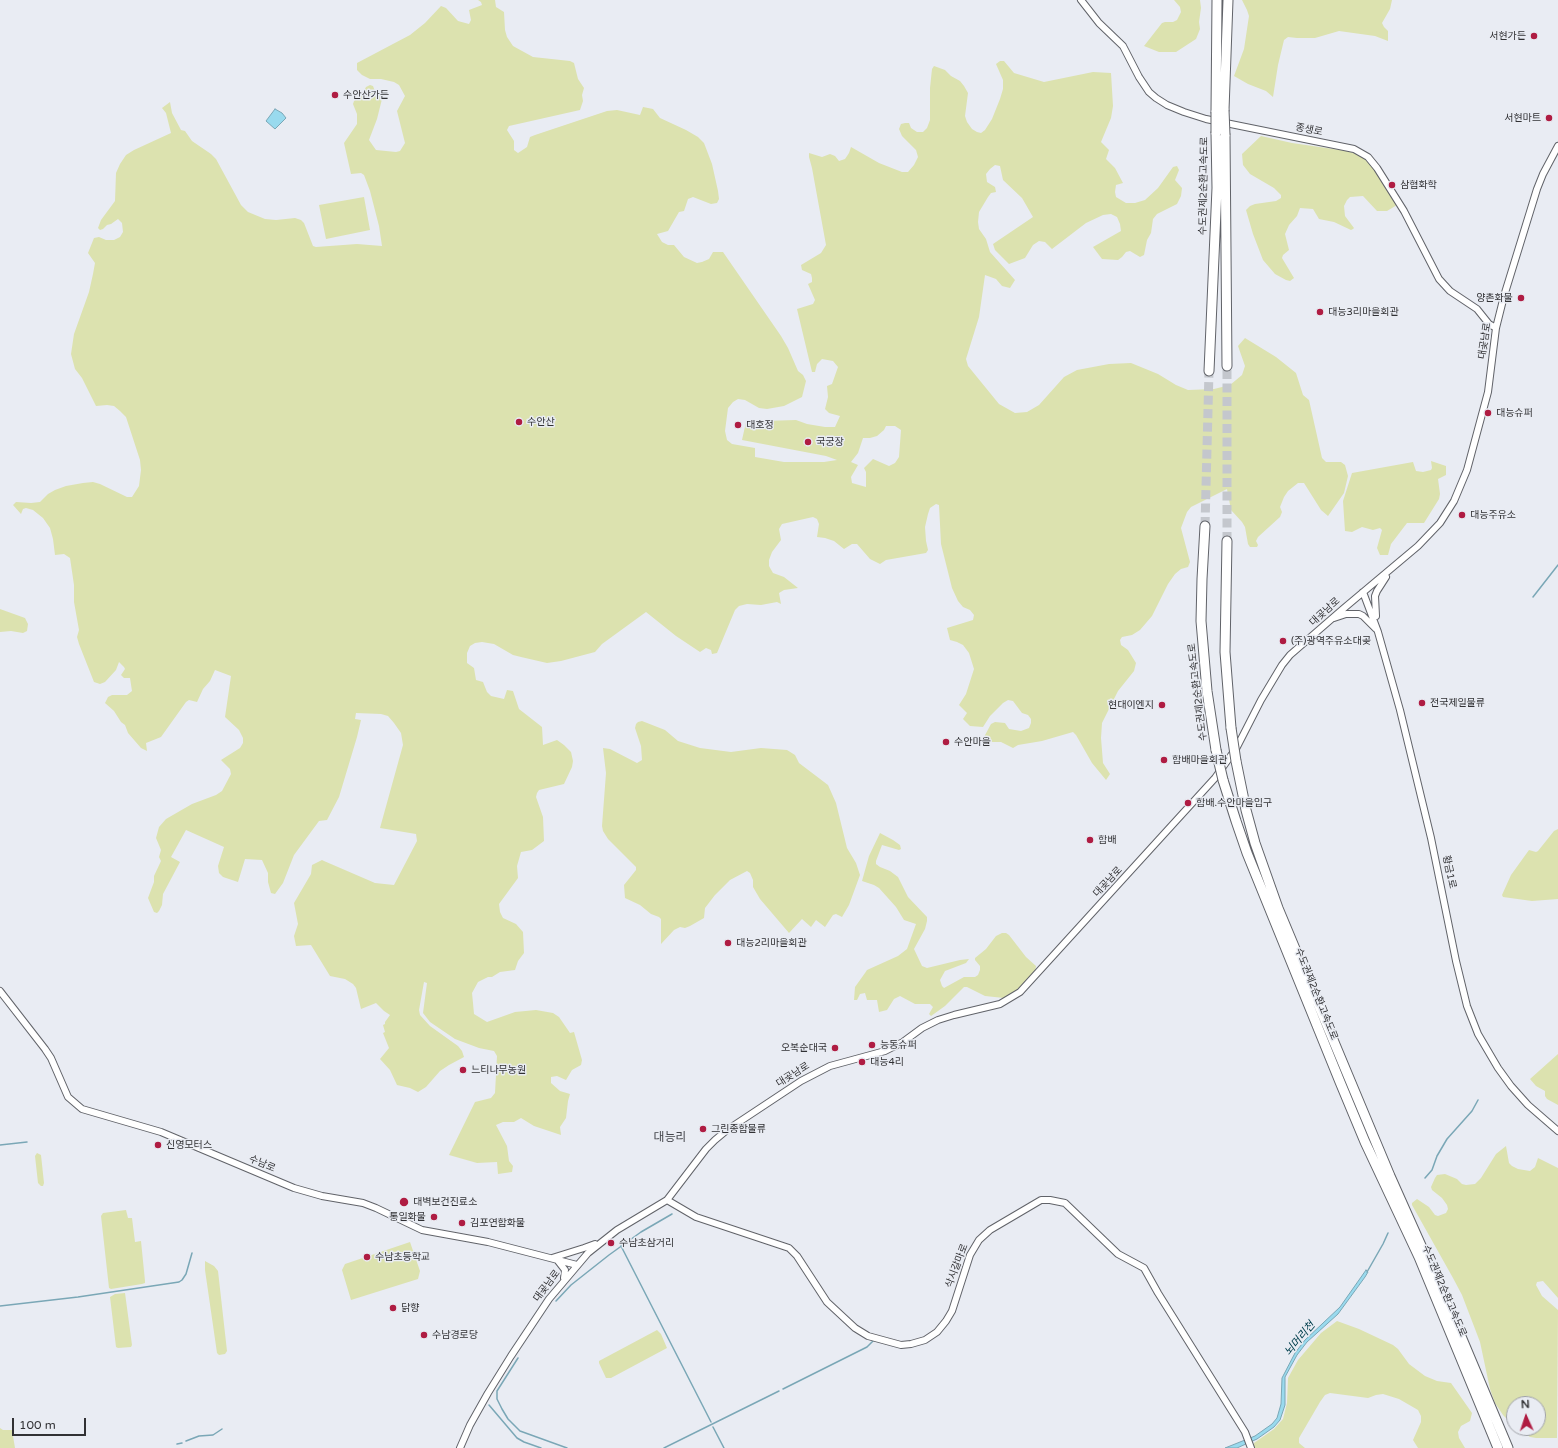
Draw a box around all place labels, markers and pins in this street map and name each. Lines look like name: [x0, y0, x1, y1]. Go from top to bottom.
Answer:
place label: 서현가든: [1489, 30, 1526, 42]
marker: 서현가든: [1529, 31, 1539, 41]
place label: 수안산가든: [343, 89, 389, 101]
marker: 수안산가든: [330, 90, 340, 100]
place label: 서현마트: [1504, 112, 1541, 124]
marker: 서현마트: [1544, 113, 1554, 123]
place label: 삼협화학: [1400, 179, 1437, 191]
marker: 삼협화학: [1387, 180, 1397, 190]
place label: 양촌화물: [1476, 292, 1513, 304]
marker: 양촌화물: [1516, 293, 1526, 303]
place label: 대능3리마을회관: [1328, 306, 1399, 318]
marker: 대능3리마을회관: [1315, 307, 1325, 317]
place label: 대능슈퍼: [1496, 407, 1533, 419]
marker: 대능슈퍼: [1483, 408, 1493, 418]
place label: 수안산: [527, 416, 555, 428]
marker: 수안산: [514, 417, 524, 427]
place label: 대호정: [746, 419, 774, 431]
marker: 대호정: [733, 420, 743, 430]
place label: 국궁장: [816, 436, 844, 448]
marker: 국궁장: [803, 437, 813, 447]
place label: 대능주유소: [1470, 509, 1516, 521]
marker: 대능주유소: [1457, 510, 1467, 520]
place label: (주)광역주유소대곶: [1291, 635, 1371, 647]
marker: (주)광역주유소대곶: [1278, 636, 1288, 646]
place label: 전국제일물류: [1430, 697, 1485, 709]
marker: 전국제일물류: [1417, 698, 1427, 708]
place label: 현대이엔지: [1108, 699, 1154, 711]
marker: 현대이엔지: [1157, 700, 1167, 710]
place label: 수안마을: [954, 736, 991, 748]
marker: 수안마을: [941, 737, 951, 747]
place label: 함배마을회관: [1172, 754, 1227, 766]
marker: 함배마을회관: [1159, 755, 1169, 765]
place label: 함배.수안마을입구: [1196, 797, 1272, 809]
marker: 함배.수안마을입구: [1183, 798, 1193, 808]
place label: 함배: [1098, 834, 1116, 846]
marker: 함배: [1085, 835, 1095, 845]
place label: 대능2리마을회관: [736, 937, 807, 949]
marker: 대능2리마을회관: [723, 938, 733, 948]
place label: 능동슈퍼: [880, 1039, 917, 1051]
marker: 능동슈퍼: [867, 1040, 877, 1050]
place label: 오복순대국: [781, 1042, 827, 1054]
marker: 오복순대국: [830, 1043, 840, 1053]
place label: 대능4리: [870, 1056, 904, 1068]
marker: 대능4리: [857, 1057, 867, 1067]
place label: 느티나무농원: [471, 1064, 526, 1076]
marker: 느티나무농원: [458, 1065, 468, 1075]
place label: 그린종합물류: [711, 1123, 766, 1135]
marker: 그린종합물류: [698, 1124, 708, 1134]
place label: 신영모터스: [166, 1139, 212, 1151]
marker: 신영모터스: [153, 1140, 163, 1150]
marker: 대벽보건진료소: [398, 1196, 410, 1208]
place label: 대벽보건진료소: [413, 1196, 477, 1208]
place label: 통일화물: [389, 1211, 426, 1223]
marker: 통일화물: [429, 1212, 439, 1222]
place label: 김포연합화물: [470, 1217, 525, 1229]
marker: 김포연합화물: [457, 1218, 467, 1228]
place label: 수남초삼거리: [619, 1237, 674, 1249]
marker: 수남초삼거리: [606, 1238, 616, 1248]
place label: 수남초등학교: [375, 1251, 430, 1263]
marker: 수남초등학교: [362, 1252, 372, 1262]
place label: 닭향: [401, 1302, 419, 1314]
marker: 닭향: [388, 1303, 398, 1313]
place label: 수남경로당: [432, 1329, 478, 1341]
marker: 수남경로당: [419, 1330, 429, 1340]

